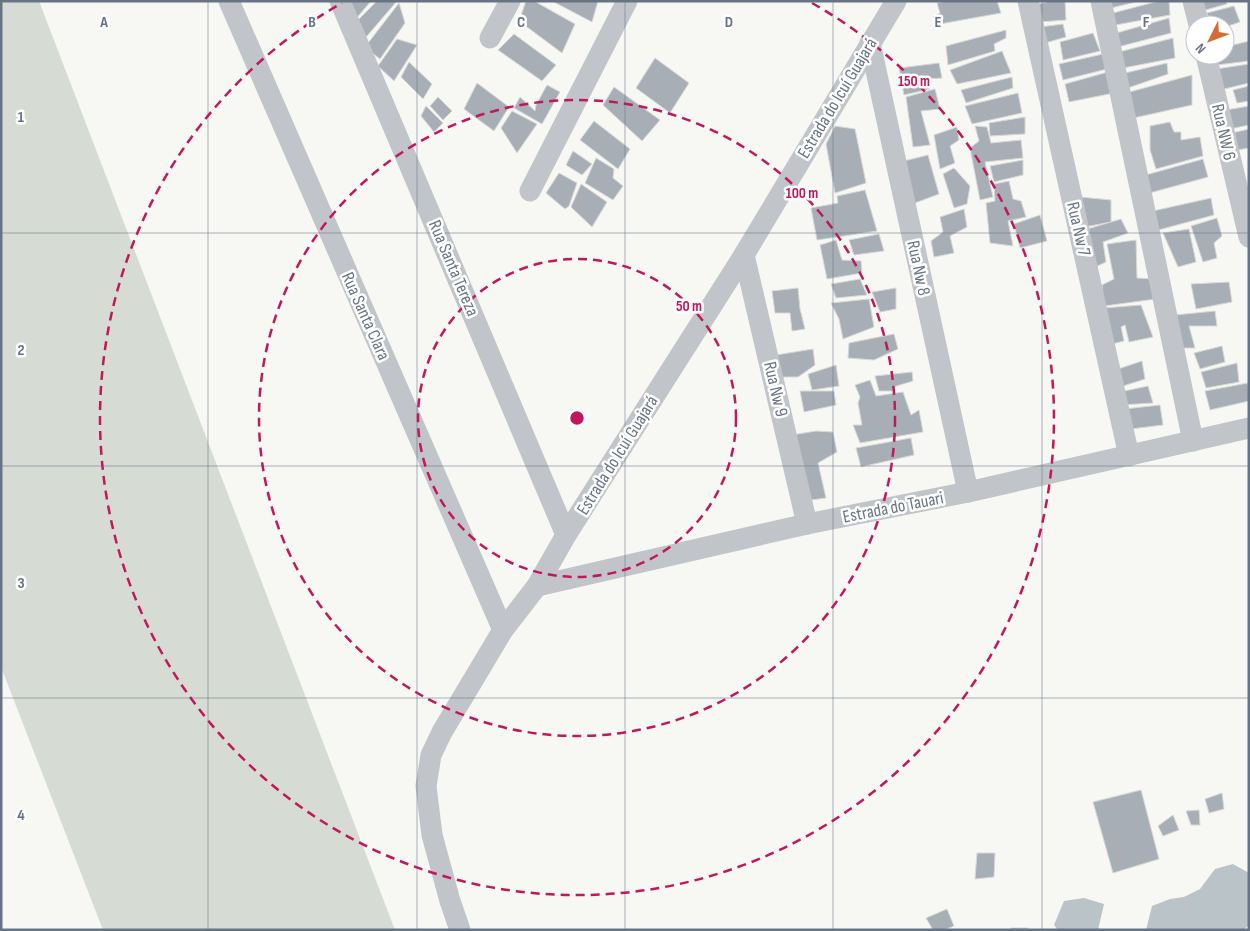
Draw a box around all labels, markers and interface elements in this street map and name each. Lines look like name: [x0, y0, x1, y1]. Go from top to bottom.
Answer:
text: A: [99, 13, 108, 32]
text: B: [308, 13, 316, 32]
text: C: [517, 13, 525, 32]
text: D: [725, 13, 733, 32]
text: E: [935, 13, 942, 32]
text: F: [1143, 13, 1150, 32]
north arrow: [1185, 15, 1235, 65]
street label: Estrada do Icuí Guajará: [793, 34, 882, 162]
text: N: [1192, 40, 1210, 57]
text: 150 m: [898, 72, 930, 91]
street label: Rua NW 6: [1207, 102, 1240, 162]
text: 1: [18, 108, 25, 127]
text: 100 m: [786, 184, 818, 203]
street label: Rua Nw 7: [1062, 200, 1095, 259]
street label: Rua Santa Tereza: [424, 217, 483, 319]
street label: Rua Nw 8: [902, 239, 935, 298]
street label: Rua Santa Clara: [337, 269, 394, 364]
text: 50 m: [676, 297, 702, 316]
text: 2: [17, 341, 25, 360]
street label: Rua Nw 9: [759, 360, 792, 419]
street label: Estrada do Icuí Guajará: [572, 392, 662, 519]
centre of rings: [568, 409, 586, 427]
street label: Estrada do Tauari: [841, 487, 945, 528]
text: 3: [17, 574, 25, 593]
text: 4: [17, 806, 25, 825]

